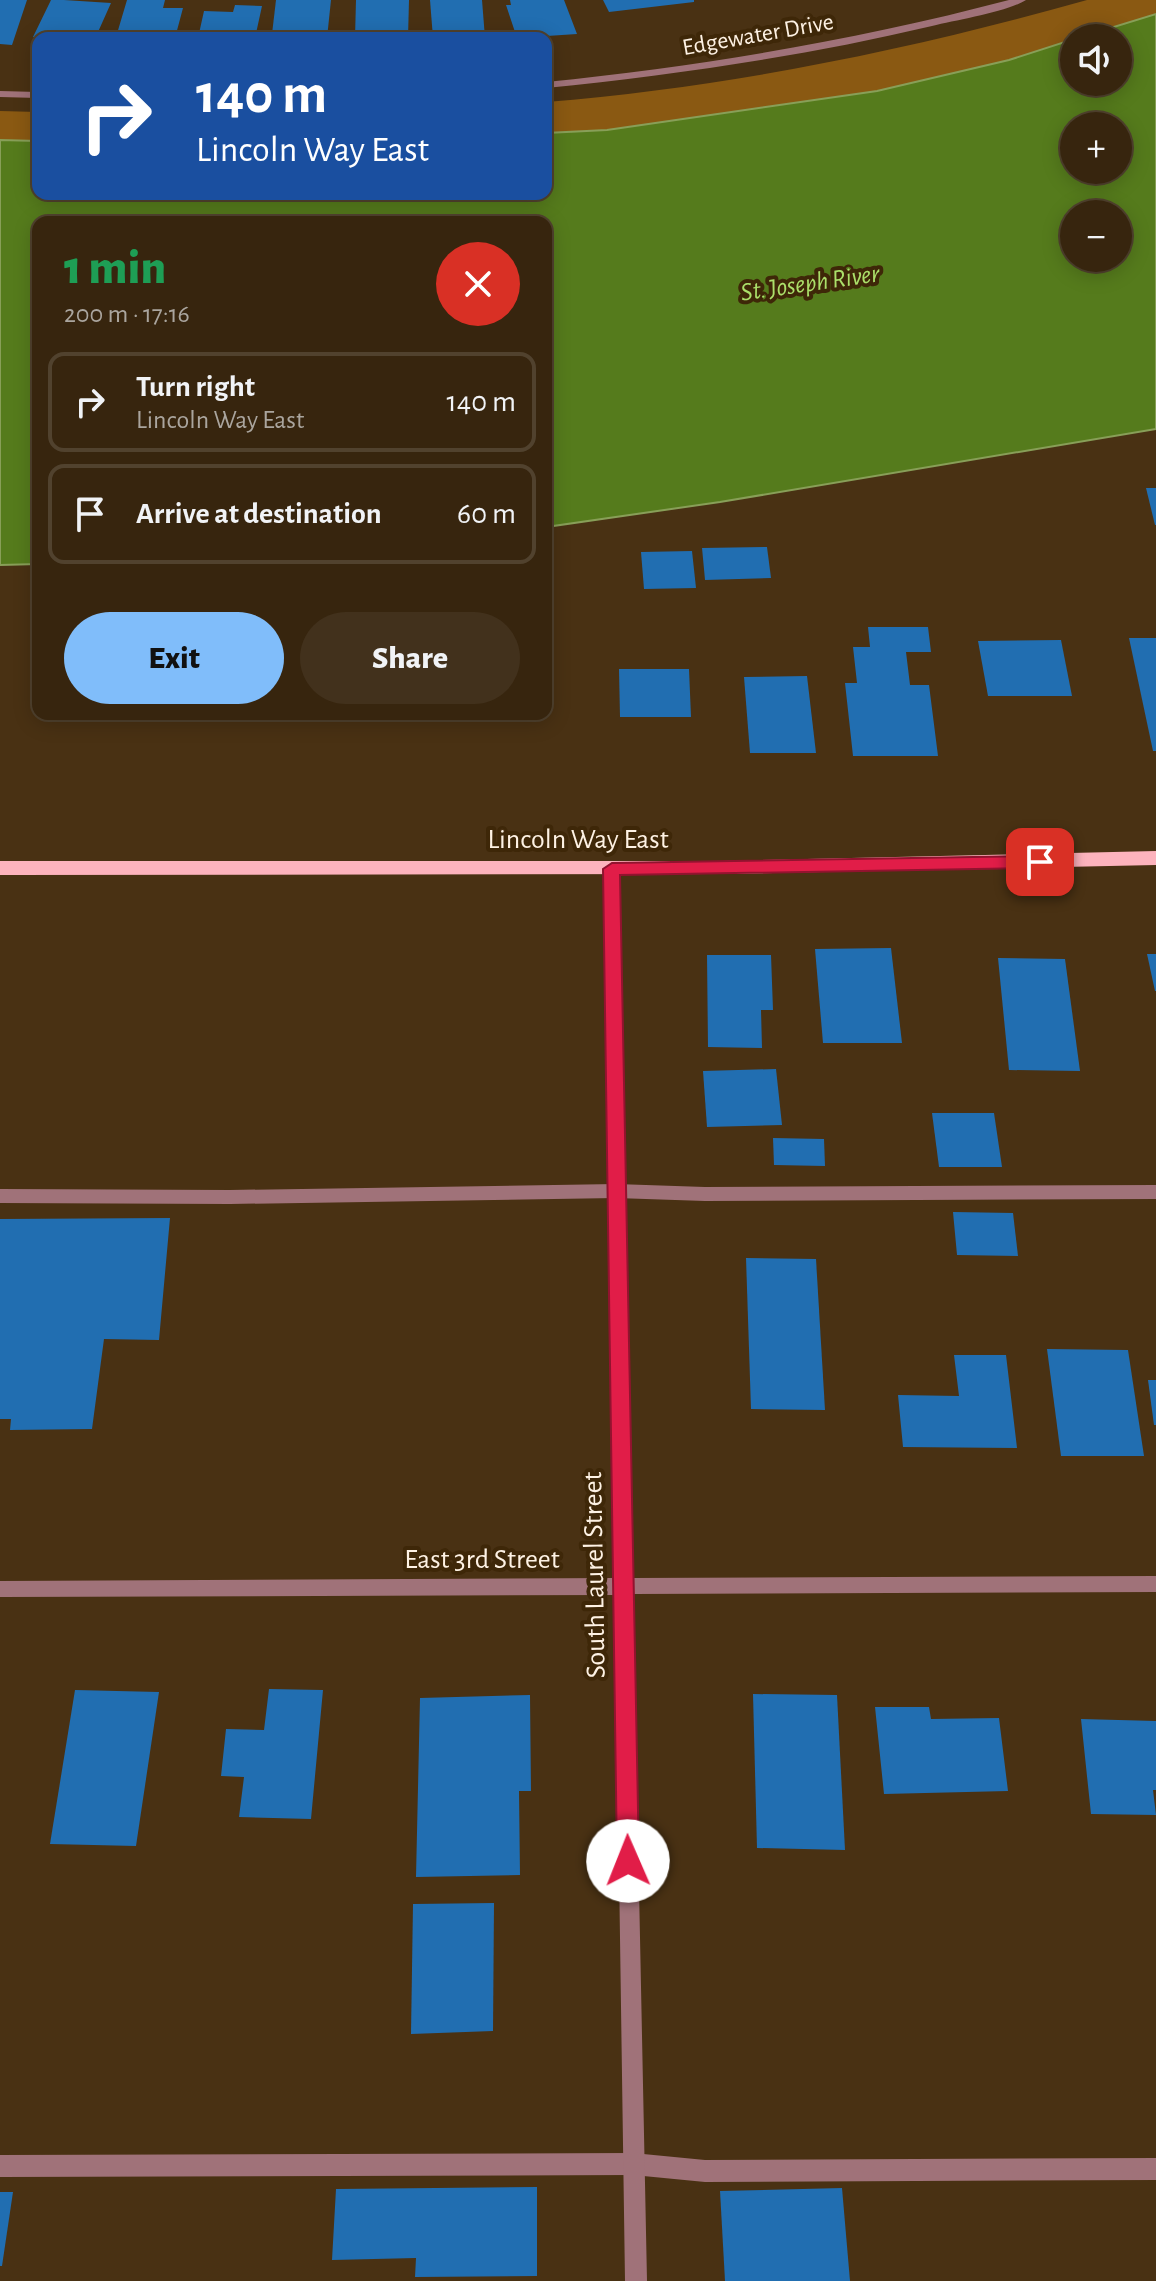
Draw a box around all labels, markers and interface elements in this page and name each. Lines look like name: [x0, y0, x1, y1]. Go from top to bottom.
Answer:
street label: Edgewater Drive: [681, 10, 835, 60]
map controls: [1060, 24, 1132, 272]
button: sound: [1060, 24, 1132, 96]
icon: right: [64, 64, 168, 168]
text: 140 m: [196, 67, 327, 123]
button: +: [1060, 112, 1132, 184]
text: Lincoln Way East: [196, 132, 429, 168]
button: −: [1060, 200, 1132, 272]
button: close: [436, 242, 520, 326]
text: 1 min: [64, 245, 166, 293]
water label: St. Joseph River: [739, 260, 883, 306]
text: 200 m · 17:16: [64, 301, 190, 327]
text: Turn right: [136, 372, 255, 402]
icon: right: [68, 380, 112, 424]
text: 140 m: [446, 387, 516, 417]
text: Lincoln Way East: [136, 407, 304, 433]
icon: arrive: [68, 492, 112, 536]
text: Arrive at destination: [136, 499, 382, 529]
text: 60 m: [457, 499, 516, 529]
button: Exit: [64, 612, 284, 704]
button: Share: [300, 612, 520, 704]
street label: Lincoln Way East: [487, 826, 669, 854]
pin: [1006, 828, 1074, 896]
icon: arrive: [1018, 840, 1062, 884]
street label: South Laurel Street: [579, 1471, 611, 1679]
street label: East 3rd Street: [404, 1546, 560, 1574]
position arrow: [586, 1819, 670, 1903]

